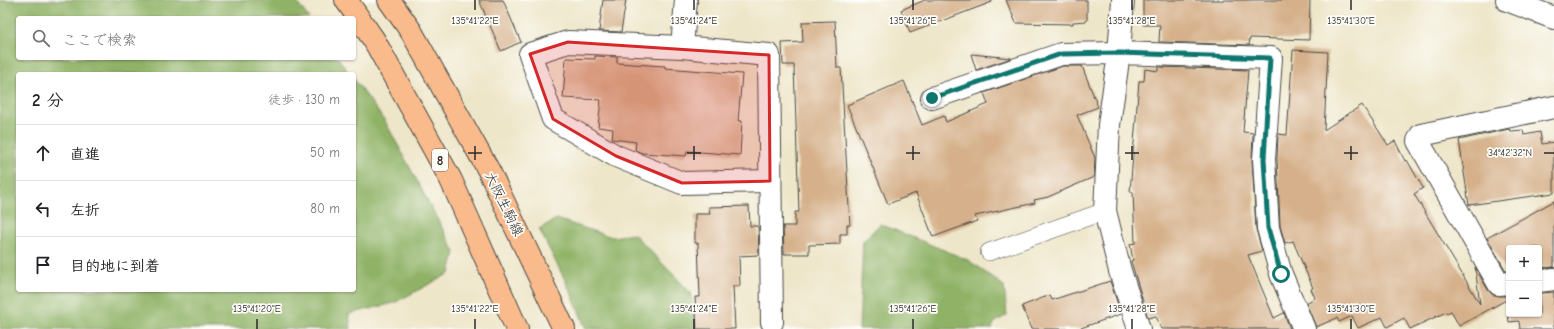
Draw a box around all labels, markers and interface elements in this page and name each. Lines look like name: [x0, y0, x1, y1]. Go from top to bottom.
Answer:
text: 135°41'22"E: [452, 15, 498, 27]
text: 135°41'24"E: [671, 15, 717, 27]
text: 135°41'26"E: [889, 15, 937, 27]
text: 135°41'28"E: [1109, 15, 1155, 27]
text: 135°41'30"E: [1327, 15, 1375, 27]
search box: [16, 16, 356, 60]
icon: search: [30, 27, 52, 49]
text: ここで検索: [62, 31, 137, 49]
route end: [923, 89, 941, 107]
text: 2 分: [32, 91, 64, 110]
text: 徒歩 · 130 m: [268, 92, 340, 107]
icon: ahead: [32, 142, 54, 164]
text: 直進: [70, 145, 100, 163]
text: 50 m: [310, 145, 340, 160]
text: 34°42'32"N: [1488, 147, 1532, 159]
road number: 8: [432, 149, 448, 171]
street label: 大阪生駒線: [481, 169, 527, 239]
icon: left: [32, 198, 54, 220]
text: 左折: [70, 201, 100, 219]
text: 80 m: [310, 201, 340, 216]
map controls: [1506, 245, 1542, 317]
button: +: [1506, 245, 1542, 281]
icon: arrive: [32, 254, 54, 276]
text: 目的地に到着: [70, 257, 160, 275]
route start: [1272, 265, 1290, 283]
button: −: [1506, 281, 1542, 317]
text: 135°41'20"E: [233, 303, 281, 315]
text: 135°41'22"E: [452, 303, 498, 315]
text: 135°41'24"E: [671, 303, 717, 315]
text: 135°41'26"E: [889, 303, 937, 315]
text: 135°41'28"E: [1109, 303, 1155, 315]
text: 135°41'30"E: [1327, 303, 1375, 315]

